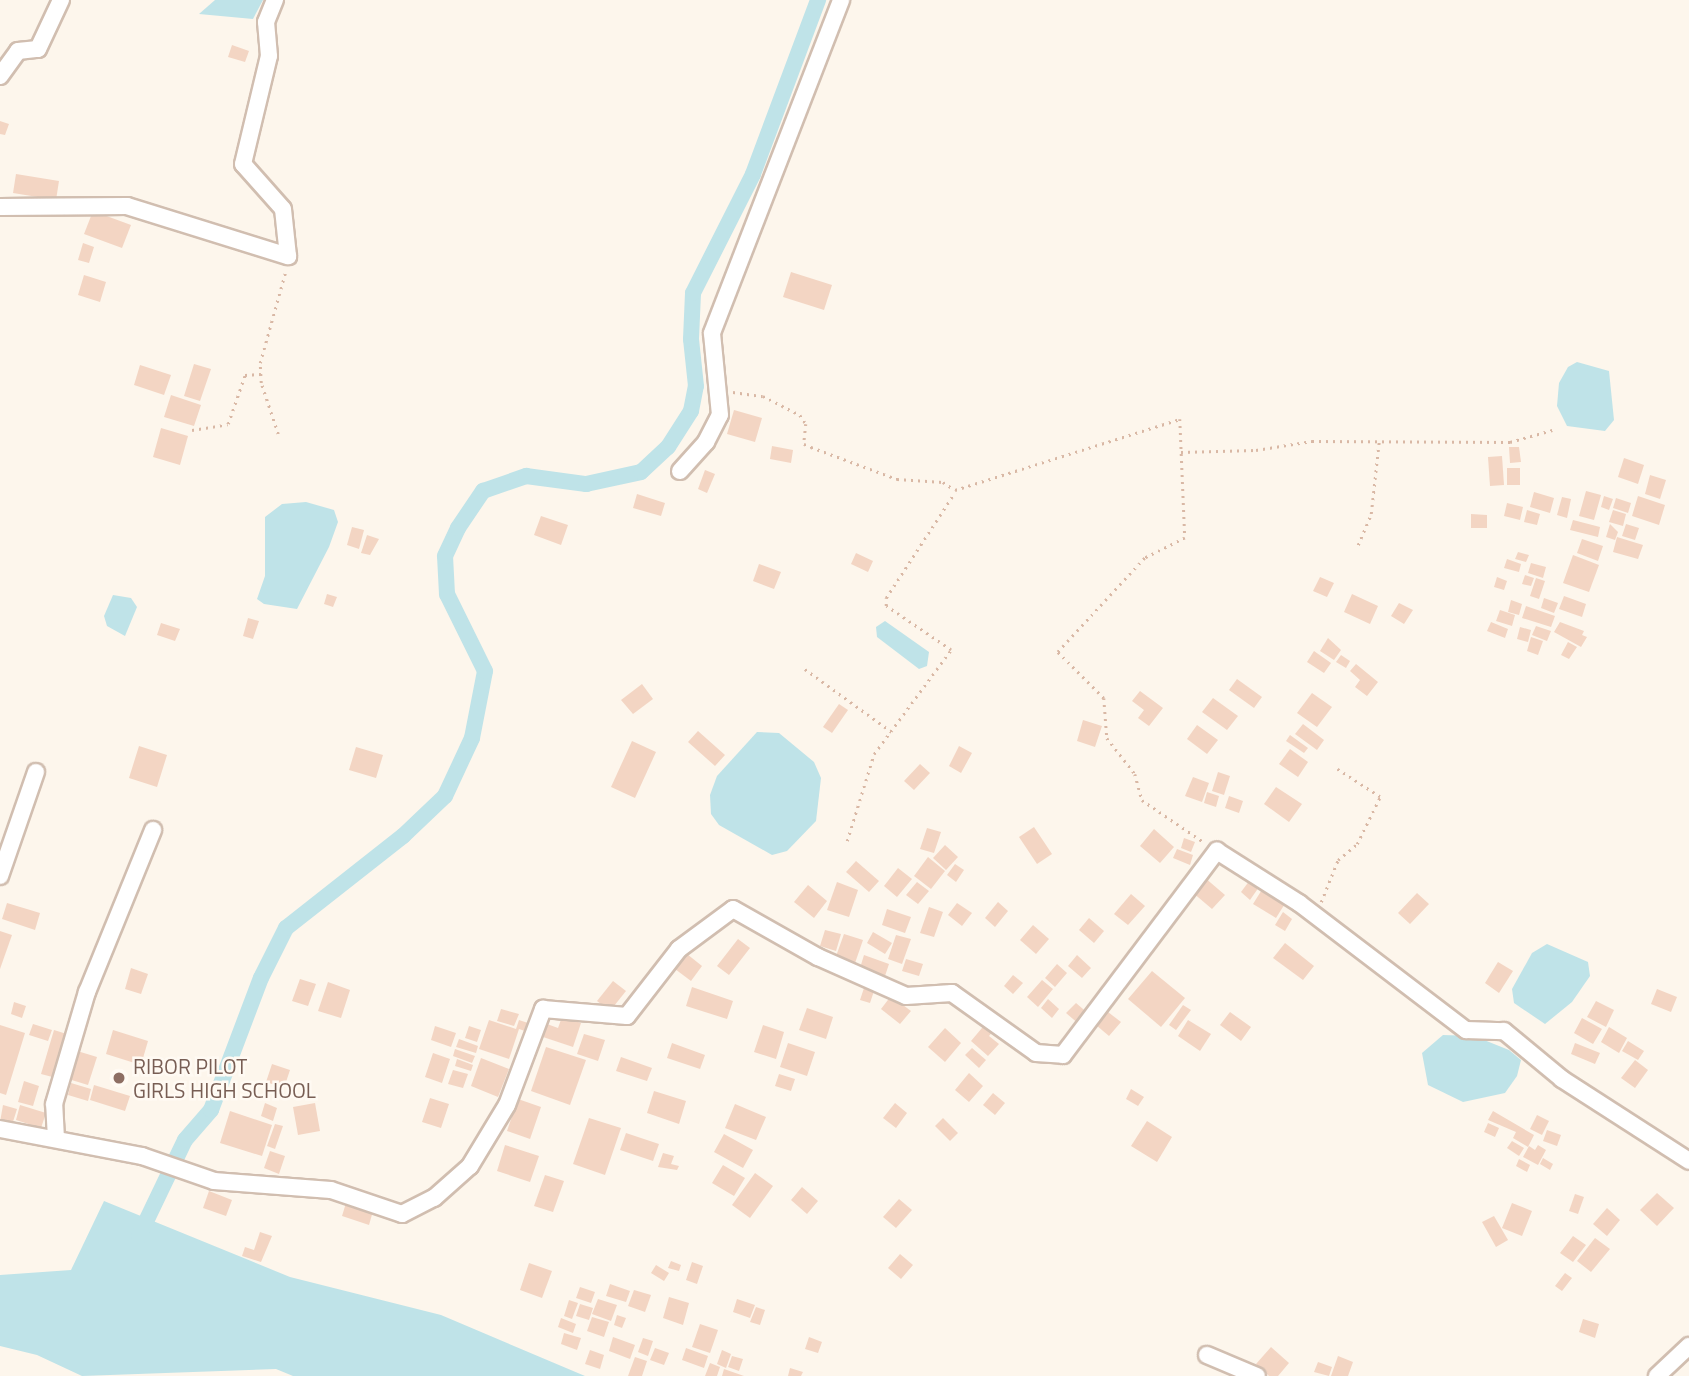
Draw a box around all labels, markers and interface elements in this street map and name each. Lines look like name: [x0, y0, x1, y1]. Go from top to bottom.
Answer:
place label: RIBOR PILOT GIRLS HIGH SCHOOL: [133, 1053, 316, 1103]
marker: RIBOR PILOT GIRLS HIGH SCHOOL: [111, 1070, 127, 1086]

